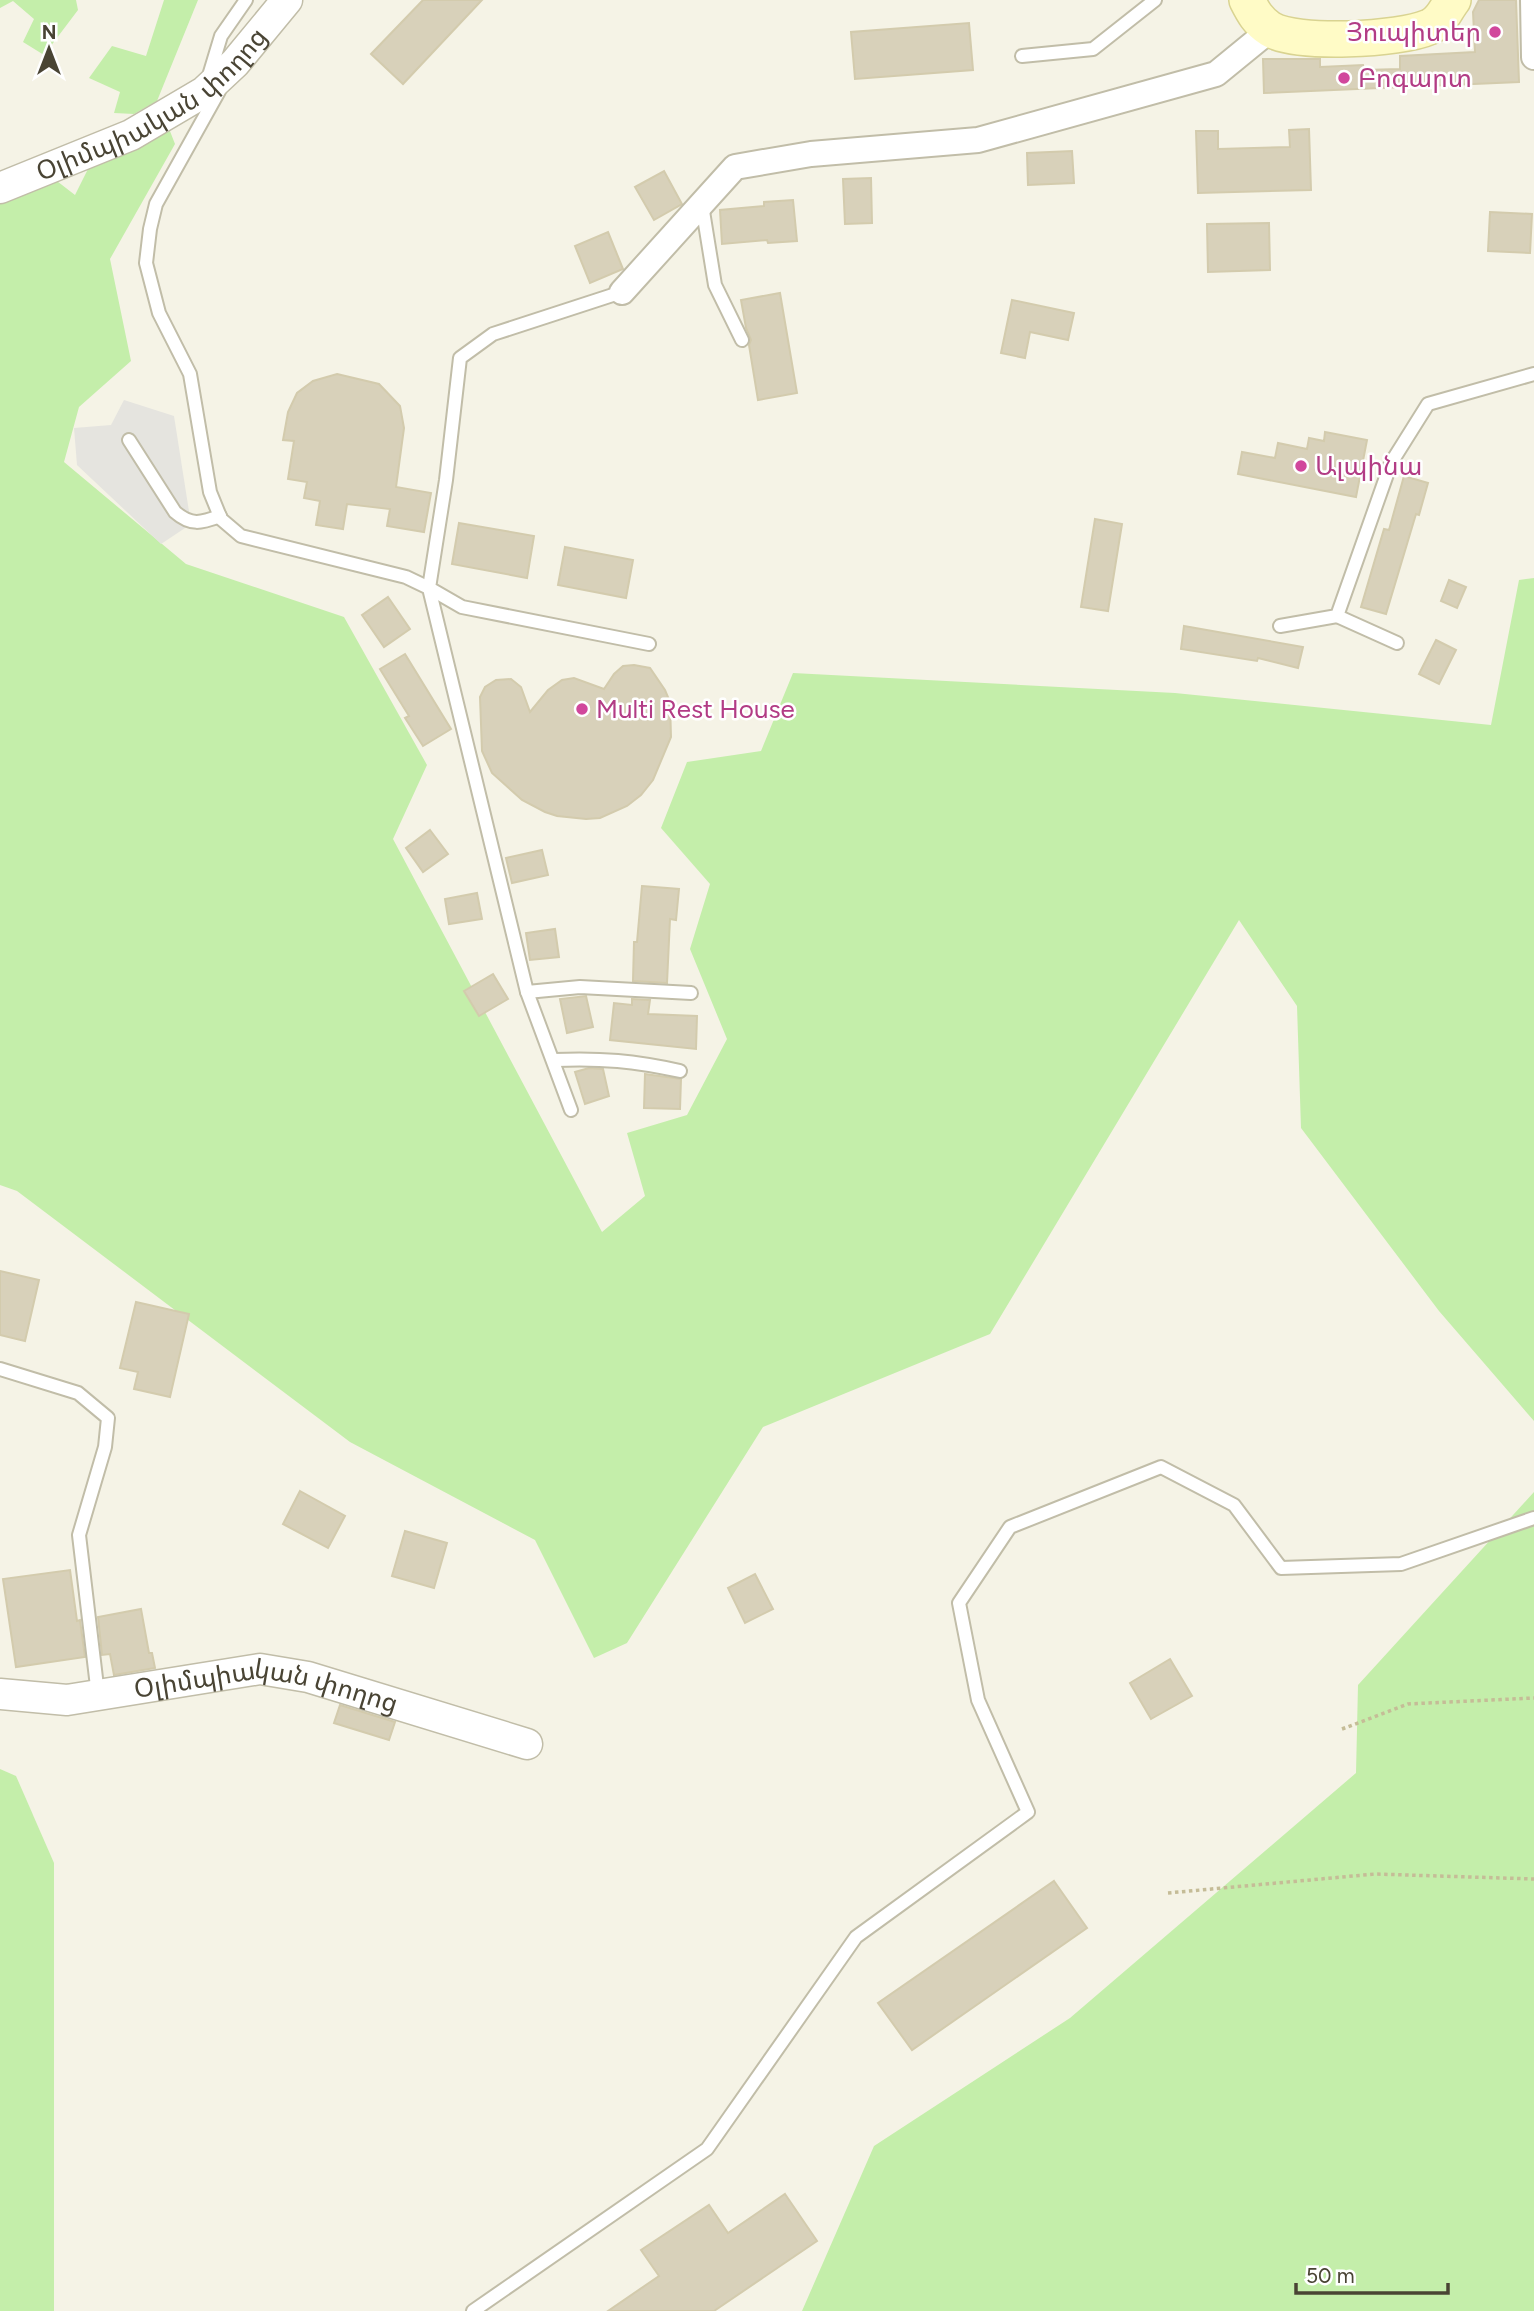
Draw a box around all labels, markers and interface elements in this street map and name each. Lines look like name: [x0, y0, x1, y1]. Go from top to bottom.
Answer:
north arrow: [14, 14, 84, 84]
place label: Յուպիտեր: [1346, 16, 1481, 48]
street label: Օլիմպիական փողոց: [31, 21, 274, 188]
text: N: [42, 21, 56, 44]
marker: Յուպիտեր: [1487, 24, 1503, 40]
place label: Բոգարտ: [1358, 62, 1472, 94]
marker: Բոգարտ: [1336, 70, 1352, 86]
place label: Ալպինա: [1315, 450, 1422, 482]
marker: Ալպինա: [1293, 458, 1309, 474]
place label: Multi Rest House: [596, 693, 795, 725]
marker: Multi Rest House: [574, 701, 590, 717]
street label: Օլիմպիական փողոց: [132, 1652, 402, 1720]
scale bar: [1296, 2252, 1448, 2296]
text: 50 m: [1306, 2263, 1355, 2288]

